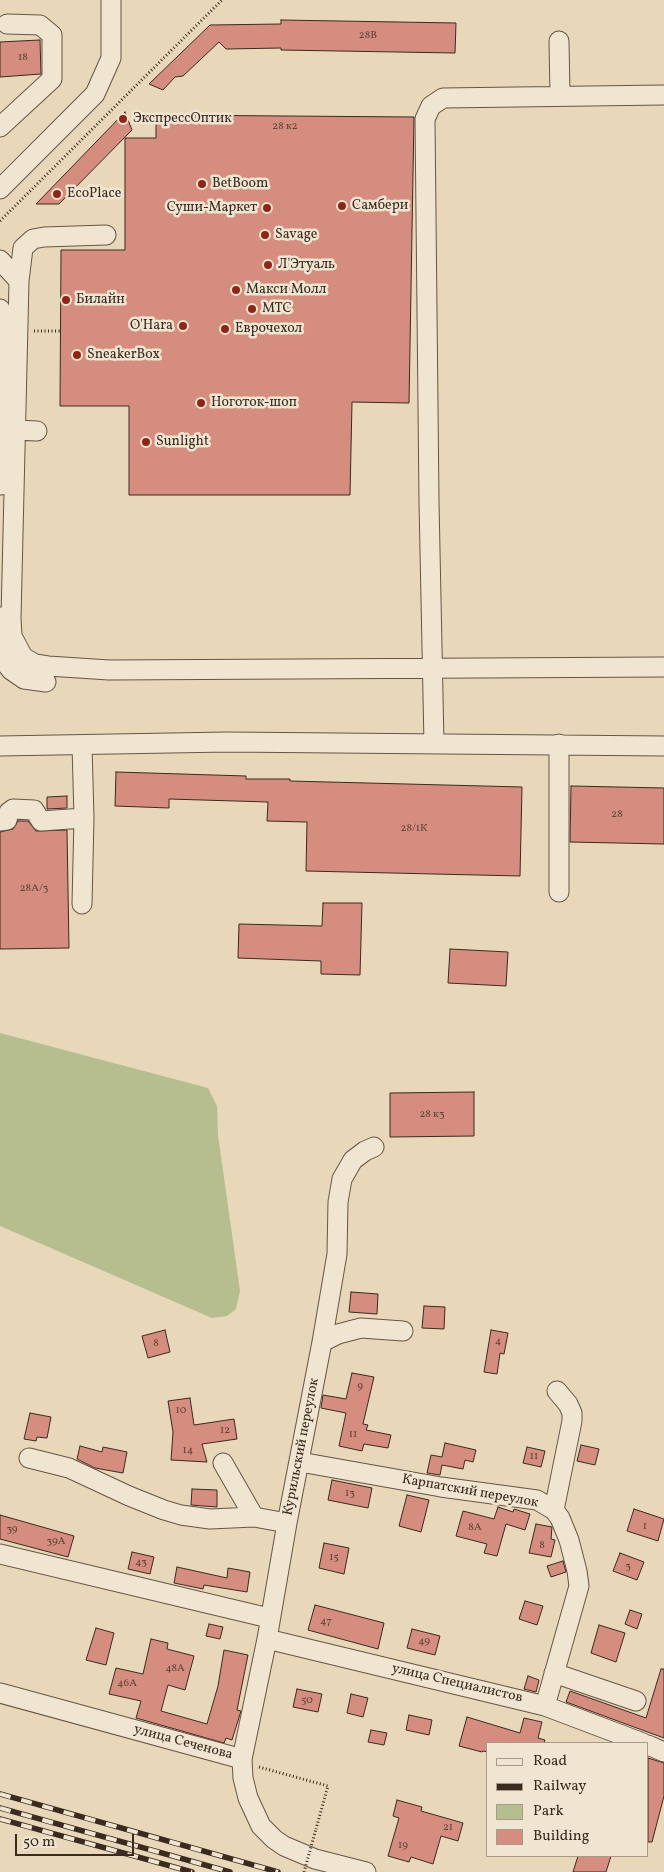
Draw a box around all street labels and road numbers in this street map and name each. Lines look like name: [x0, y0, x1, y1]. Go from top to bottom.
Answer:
street label: Курильский переулок: [280, 1377, 324, 1517]
street label: Карпатский переулок: [401, 1472, 539, 1512]
street label: улица Специалистов: [390, 1661, 524, 1707]
street label: улица Сеченова: [132, 1722, 234, 1764]

